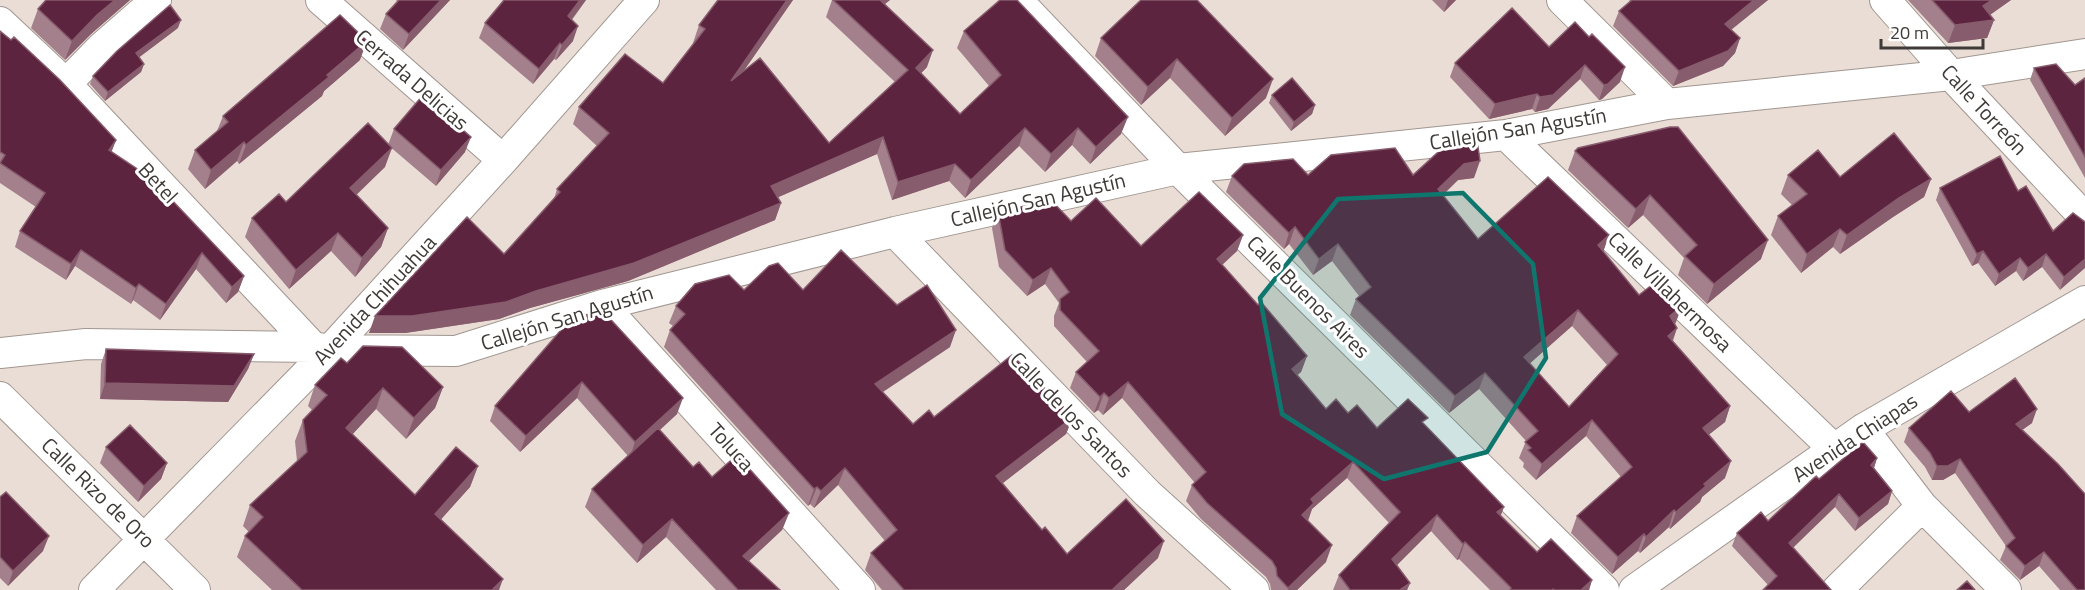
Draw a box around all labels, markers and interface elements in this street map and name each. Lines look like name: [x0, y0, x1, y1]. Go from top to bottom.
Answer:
scale bar: [1881, 12, 1983, 50]
text: 20 m: [1890, 19, 1929, 46]
street label: Cerrada Delicias: [349, 21, 476, 137]
street label: Calle Torreón: [1934, 57, 2035, 162]
street label: Callejón San Agustín: [1427, 98, 1609, 158]
street label: Betel: [131, 154, 186, 210]
street label: Callejón San Agustín: [947, 163, 1129, 235]
street label: Calle Villahermosa: [1601, 224, 1740, 359]
street label: Avenida Chihuahua: [305, 227, 444, 372]
street label: Calle Buenos Aires: [1240, 227, 1378, 365]
street label: Callejón San Agustín: [476, 276, 657, 359]
street label: Calle de los Santos: [1003, 344, 1140, 485]
street label: Avenida Chiapas: [1785, 385, 1924, 490]
street label: Toluca: [701, 415, 763, 478]
street label: Calle Rizo de Oro: [34, 429, 163, 555]

